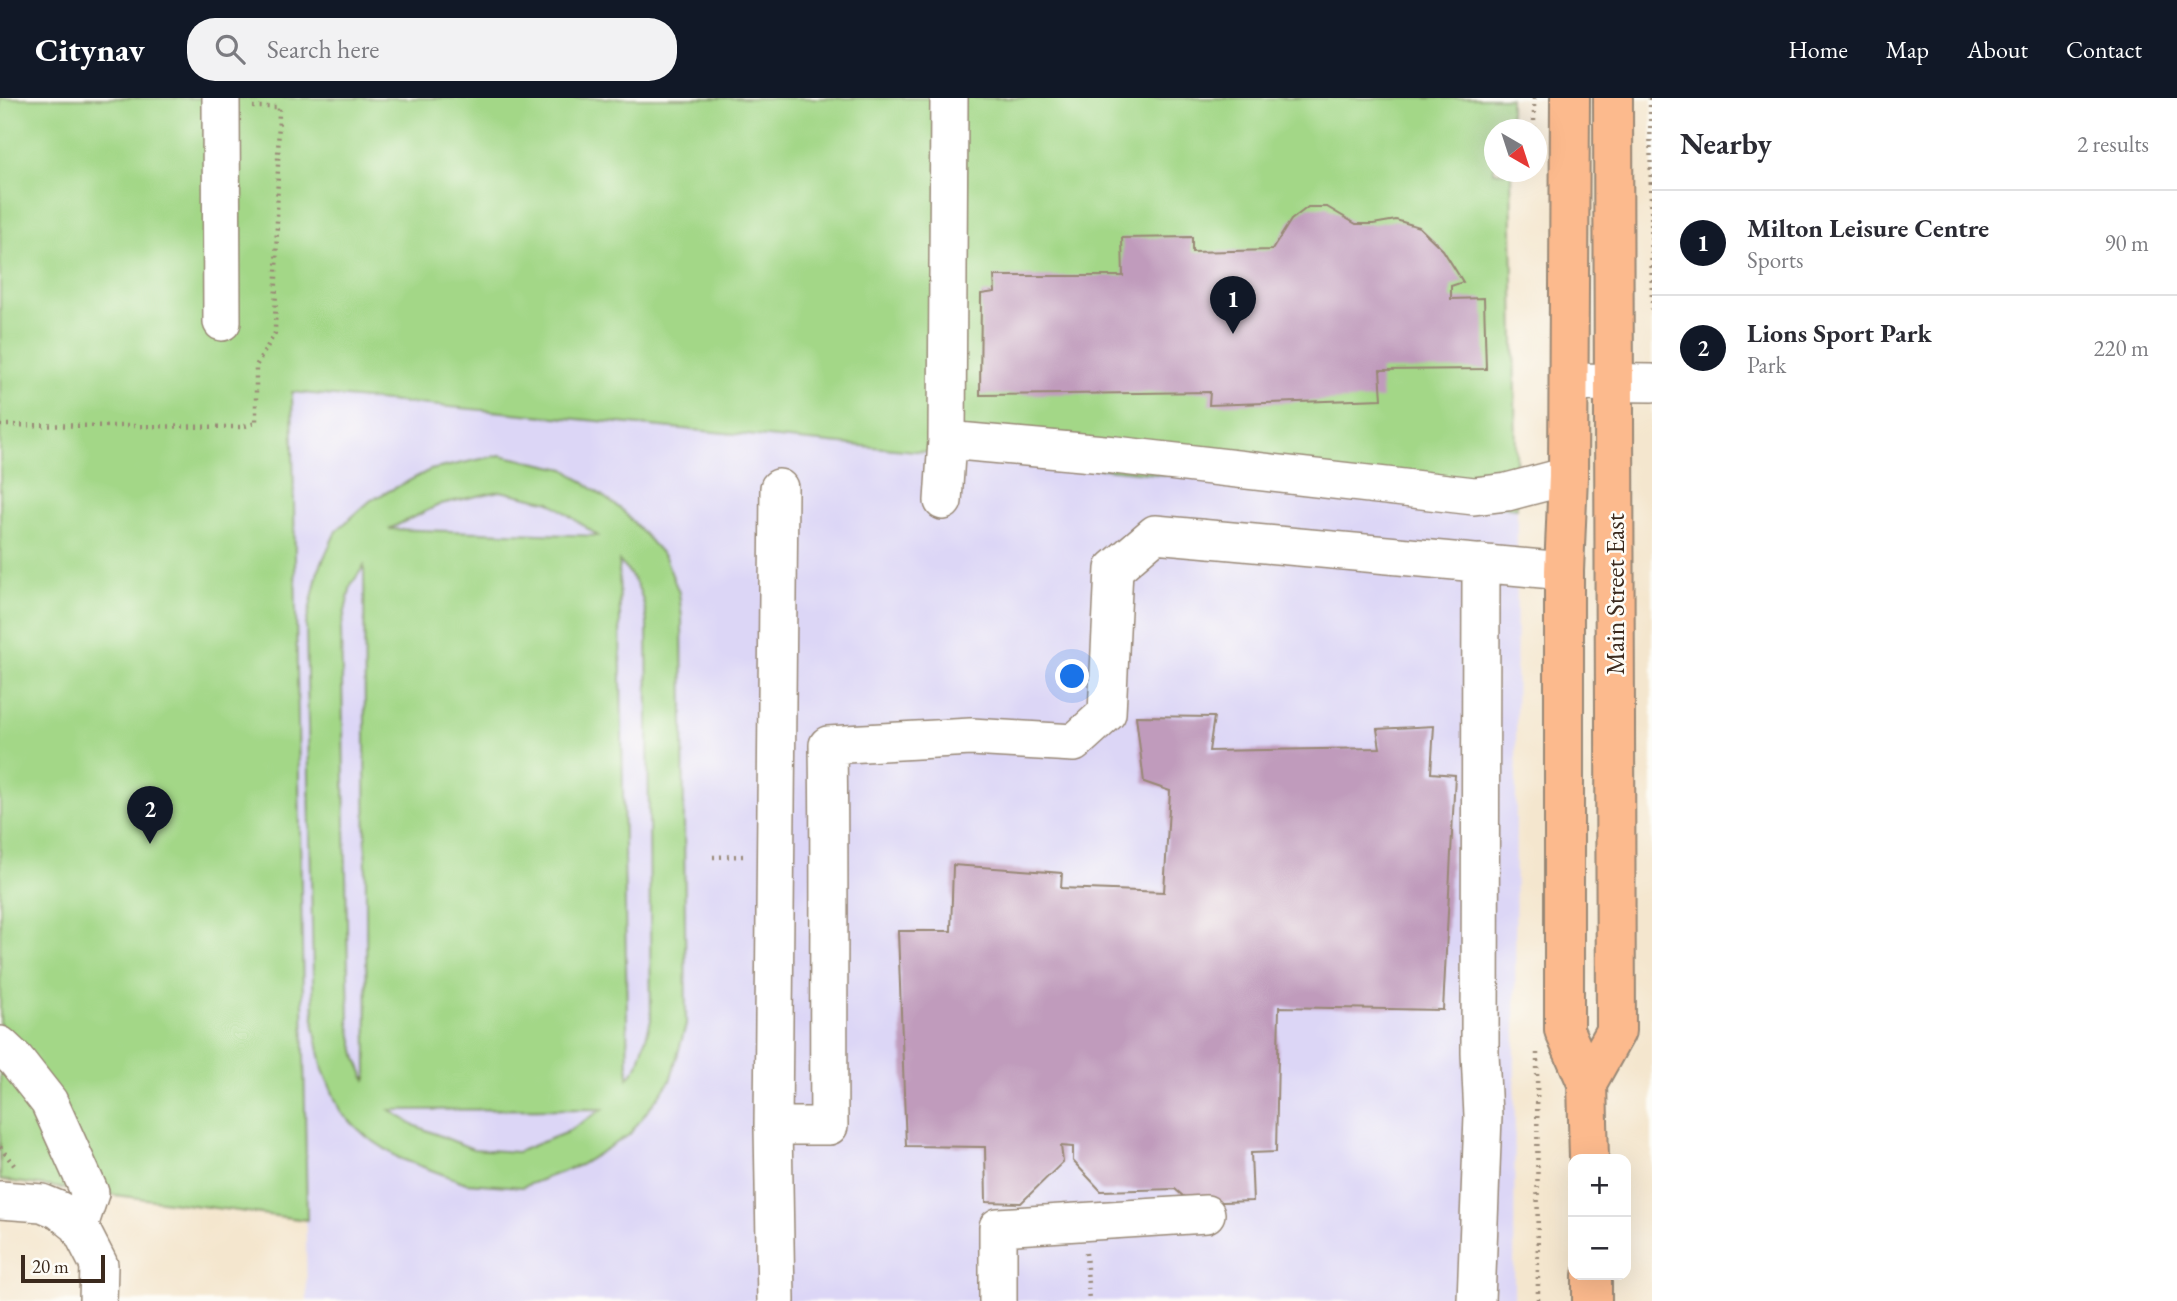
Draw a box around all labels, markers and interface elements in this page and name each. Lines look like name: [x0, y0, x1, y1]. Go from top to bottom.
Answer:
search box: [187, 18, 677, 81]
text: Citynav: [35, 28, 145, 71]
icon: search: [211, 30, 249, 68]
text: Search here: [267, 32, 379, 66]
text: Home: [1788, 34, 1848, 65]
text: Map: [1886, 34, 1929, 65]
text: About: [1967, 34, 2028, 65]
text: Contact: [2066, 34, 2142, 65]
north arrow: [1484, 119, 1547, 182]
text: Nearby: [1680, 124, 1772, 163]
text: 2 results: [2077, 129, 2149, 159]
text: Milton Leisure Centre: [1747, 211, 1989, 245]
text: 1: [1697, 228, 1709, 258]
text: 90 m: [2104, 228, 2149, 258]
text: Sports: [1747, 245, 1803, 275]
pin: 1: [1210, 276, 1256, 334]
text: Lions Sport Park: [1747, 316, 1932, 350]
text: 2: [1697, 333, 1709, 363]
text: 220 m: [2093, 333, 2149, 363]
text: Park: [1747, 350, 1786, 380]
street label: Main Street East: [1598, 513, 1632, 675]
your location: [1055, 659, 1089, 693]
pin: 2: [127, 786, 173, 844]
map controls: [1568, 1154, 1631, 1280]
button: +: [1568, 1154, 1631, 1217]
button: −: [1568, 1217, 1631, 1280]
scale bar: [21, 1252, 105, 1284]
text: 20 m: [32, 1254, 69, 1279]

